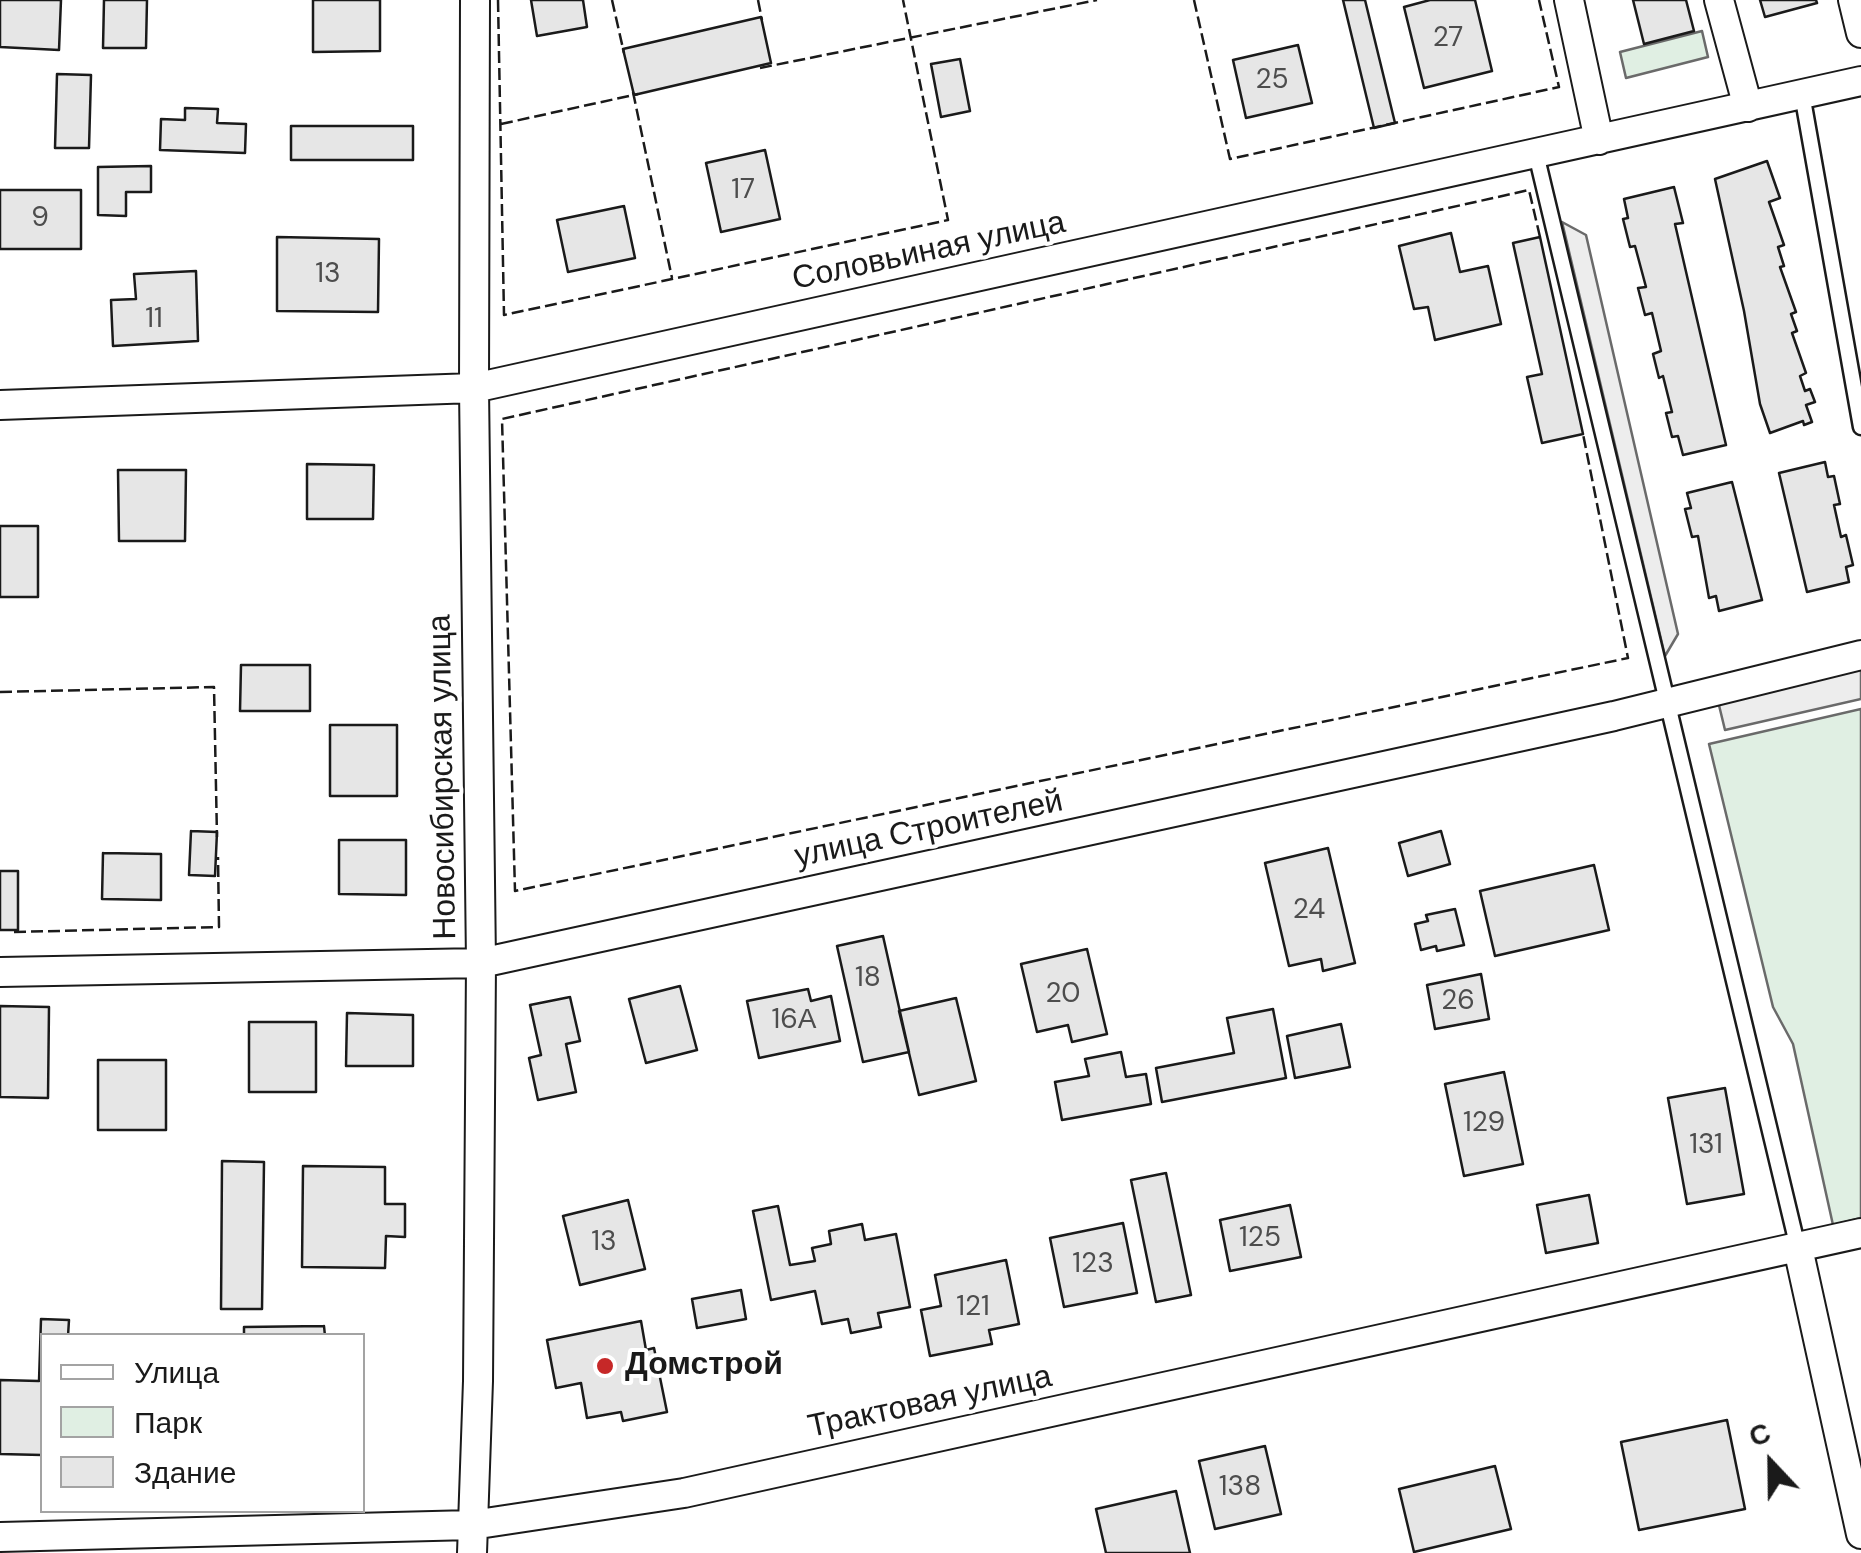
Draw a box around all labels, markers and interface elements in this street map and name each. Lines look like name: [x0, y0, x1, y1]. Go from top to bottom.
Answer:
house number: 27: [1433, 22, 1463, 56]
house number: 25: [1255, 64, 1289, 98]
house number: 17: [731, 174, 755, 208]
house number: 9: [31, 202, 49, 236]
street label: Соловьиная улица: [789, 204, 1069, 300]
house number: 13: [315, 258, 341, 292]
house number: 11: [145, 303, 163, 337]
street label: Новосибирская улица: [422, 614, 466, 940]
street label: улица Строителей: [791, 783, 1067, 877]
house number: 24: [1293, 894, 1325, 928]
house number: 18: [855, 962, 881, 996]
house number: 20: [1046, 978, 1080, 1012]
house number: 26: [1441, 985, 1475, 1019]
house number: 16А: [772, 1004, 816, 1038]
house number: 129: [1463, 1107, 1505, 1141]
house number: 131: [1689, 1129, 1723, 1163]
house number: 125: [1239, 1222, 1281, 1256]
house number: 13: [591, 1226, 617, 1260]
house number: 123: [1072, 1248, 1114, 1282]
house number: 121: [956, 1291, 990, 1325]
legend: [40, 1333, 365, 1513]
place label: Домстрой: [625, 1347, 783, 1385]
text: Улица: [134, 1353, 219, 1392]
marker: Домстрой: [594, 1355, 616, 1377]
street label: Трактовая улица: [805, 1358, 1055, 1448]
text: Парк: [134, 1403, 202, 1442]
north arrow: [1721, 1413, 1821, 1513]
text: С: [1743, 1414, 1776, 1456]
text: Здание: [134, 1453, 236, 1492]
house number: 138: [1219, 1471, 1261, 1505]

